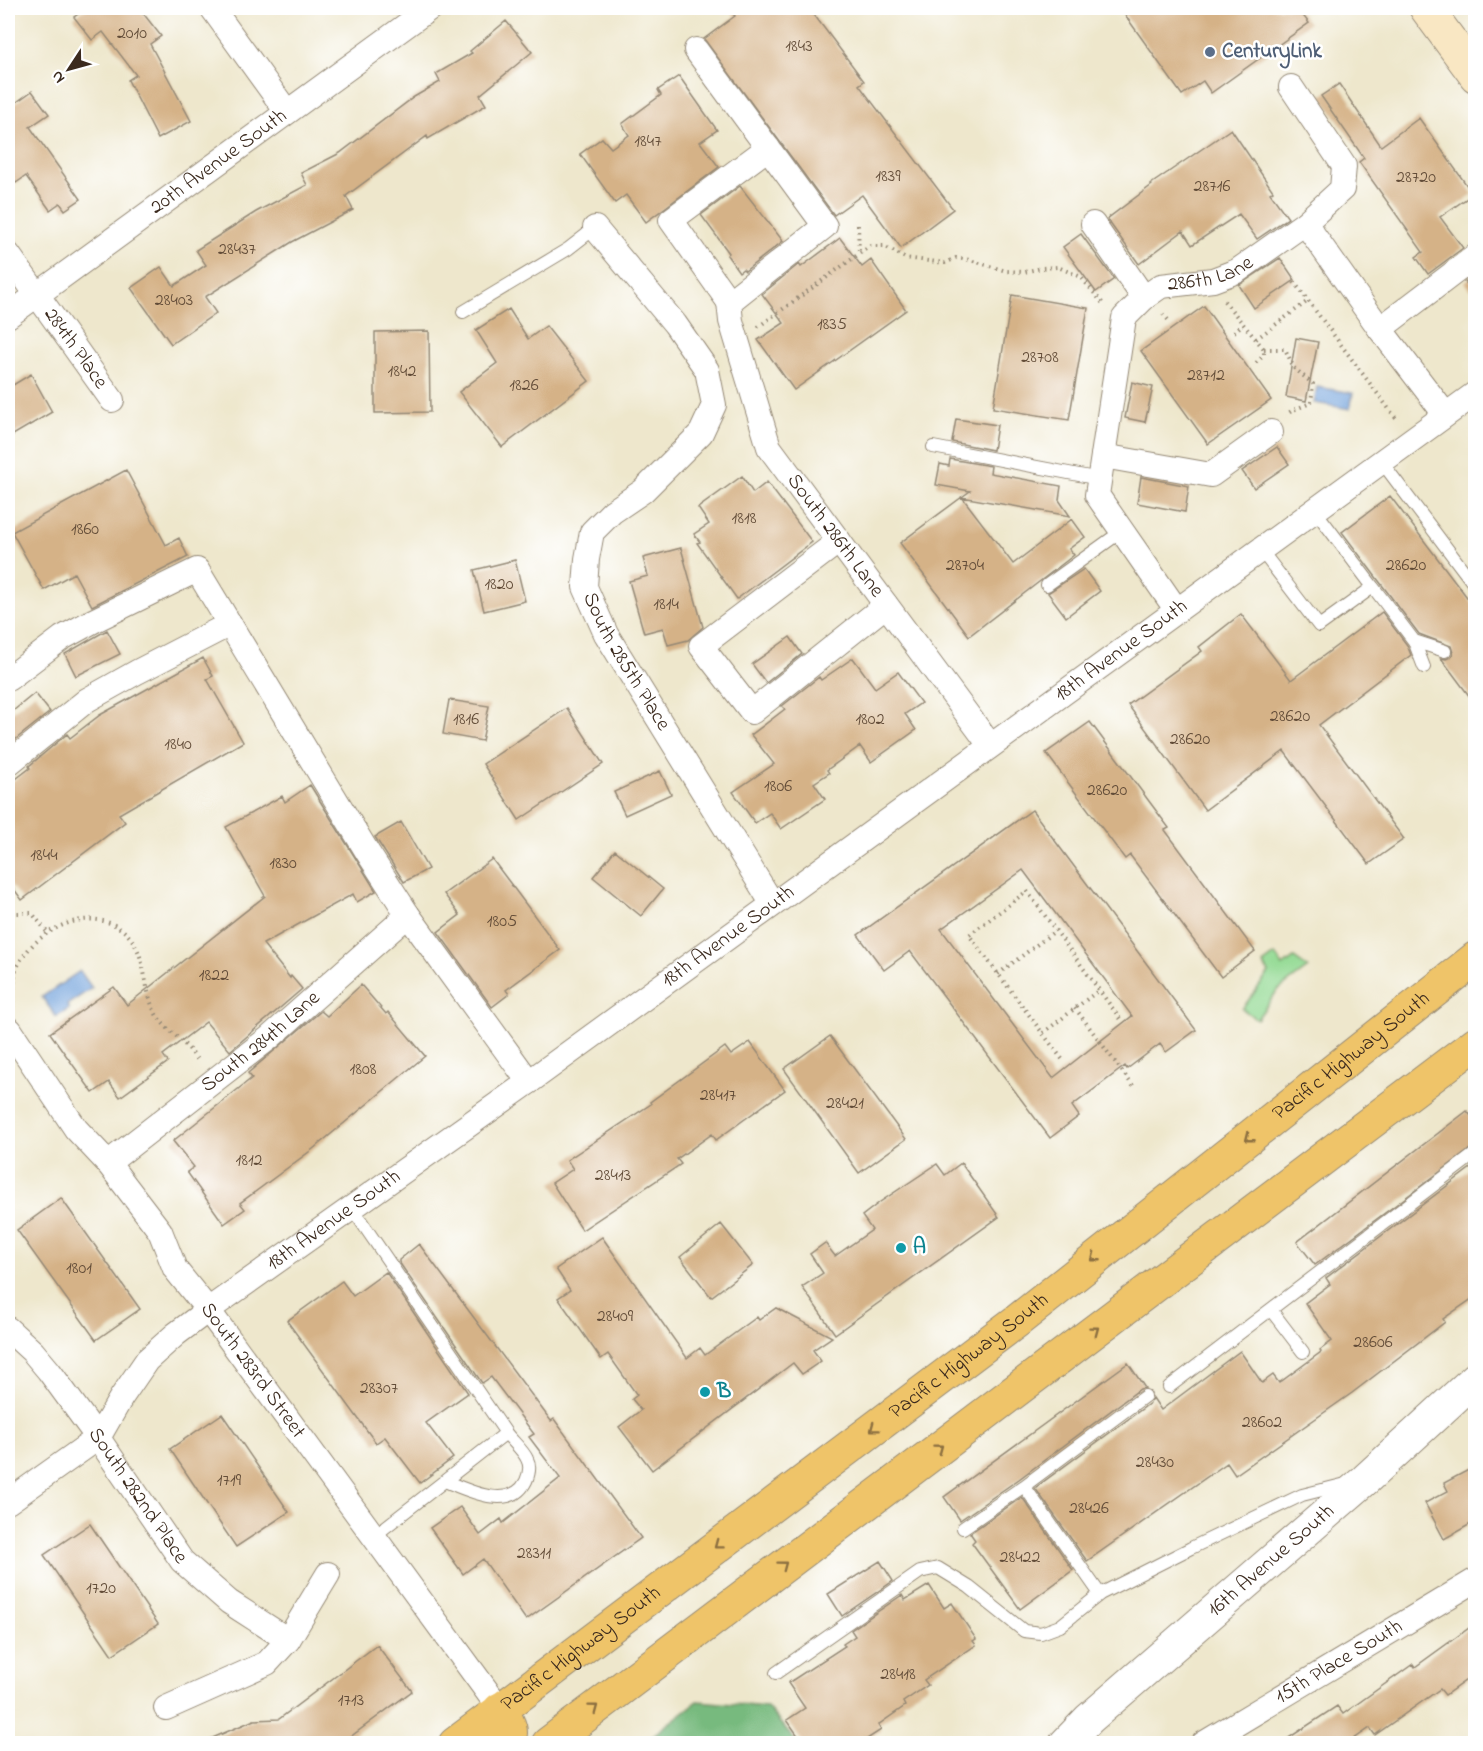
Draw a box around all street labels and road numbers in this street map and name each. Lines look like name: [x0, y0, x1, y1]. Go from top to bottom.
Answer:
street label: 20th Avenue South: [144, 102, 294, 222]
street label: 286th Lane: [1166, 248, 1260, 300]
street label: 284th Place: [36, 302, 115, 396]
street label: South 286th Lane: [779, 468, 891, 604]
street label: South 285th Place: [574, 587, 678, 737]
street label: 18th Avenue South: [1049, 592, 1194, 710]
street label: 18th Avenue South: [656, 878, 801, 996]
street label: South 284th Lane: [195, 984, 328, 1100]
street label: Pacific Highway South: [1266, 985, 1437, 1128]
street label: 18th Avenue South: [261, 1162, 407, 1279]
street label: Pacific Highway South: [883, 1286, 1056, 1427]
street label: South 283rd Street: [192, 1296, 312, 1445]
street label: South 282nd Place: [80, 1421, 195, 1571]
street label: 16th Avenue South: [1201, 1497, 1342, 1625]
street label: Pacific Highway South: [495, 1579, 668, 1719]
street label: 15th Place South: [1270, 1612, 1409, 1712]

